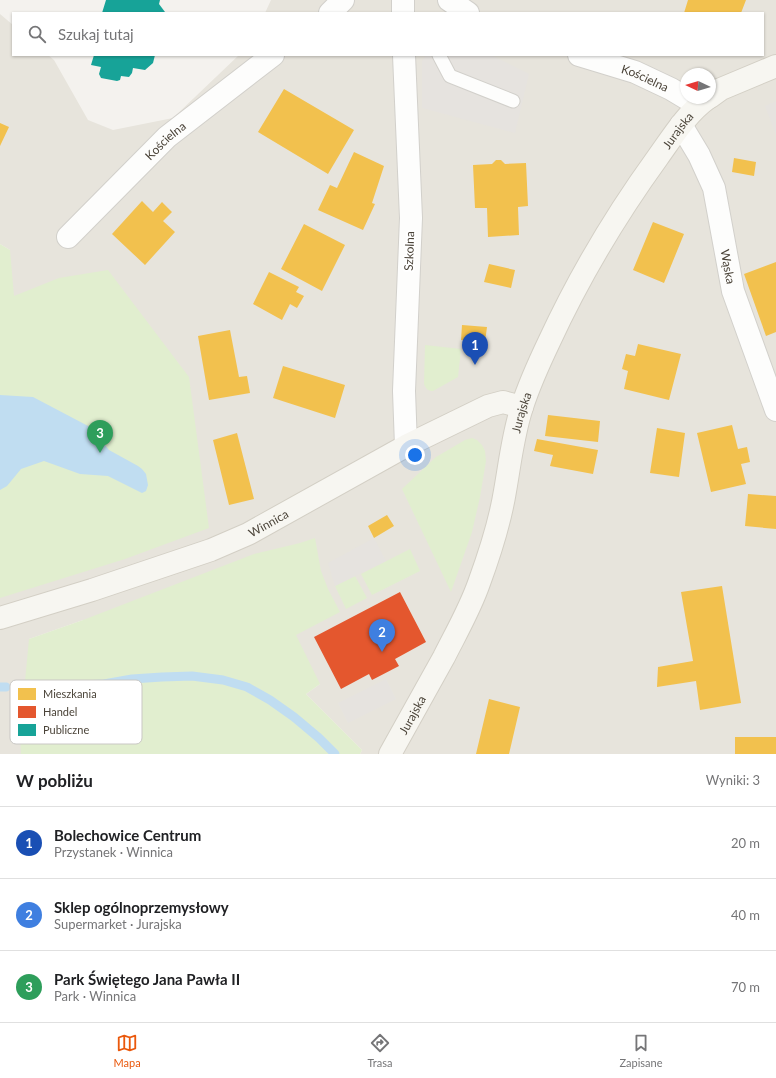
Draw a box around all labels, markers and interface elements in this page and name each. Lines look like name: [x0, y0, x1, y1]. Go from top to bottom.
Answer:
search box: [12, 12, 764, 56]
icon: search: [26, 23, 48, 45]
text: Szukaj tutaj: [58, 25, 134, 43]
street label: Kościelna: [620, 61, 671, 94]
north arrow: [680, 68, 716, 104]
street label: Jurajska: [659, 109, 696, 151]
street label: Kościelna: [141, 118, 188, 163]
street label: Szkolna: [401, 231, 417, 271]
street label: Wąska: [718, 248, 739, 285]
pin: 1: [462, 332, 488, 365]
street label: Jurajska: [508, 390, 534, 434]
pin: 3: [87, 420, 113, 453]
your location: [405, 445, 425, 465]
street label: Winnica: [246, 506, 291, 540]
pin: 2: [369, 619, 395, 652]
legend: [10, 680, 142, 744]
text: Mieszkania: [43, 687, 97, 700]
street label: Jurajska: [395, 693, 429, 737]
text: Handel: [43, 705, 77, 718]
text: Publiczne: [43, 723, 89, 736]
text: W pobliżu: [16, 770, 93, 791]
text: Wyniki: 3: [706, 772, 760, 788]
text: Bolechowice Centrum: [54, 826, 201, 844]
text: 1: [25, 835, 33, 851]
text: 20 m: [731, 835, 760, 851]
text: Przystanek · Winnica: [54, 844, 173, 860]
text: Sklep ogólnoprzemysłowy: [54, 898, 229, 916]
text: 2: [25, 907, 33, 923]
text: 40 m: [731, 907, 760, 923]
text: Supermarket · Jurajska: [54, 916, 182, 932]
text: Park Świętego Jana Pawła II: [54, 970, 240, 988]
text: 3: [25, 979, 33, 995]
text: 70 m: [731, 979, 760, 995]
text: Park · Winnica: [54, 988, 136, 1004]
tab: Mapa: [113, 1032, 141, 1069]
tab: Trasa: [368, 1032, 392, 1069]
tab: Zapisane: [619, 1032, 662, 1069]

